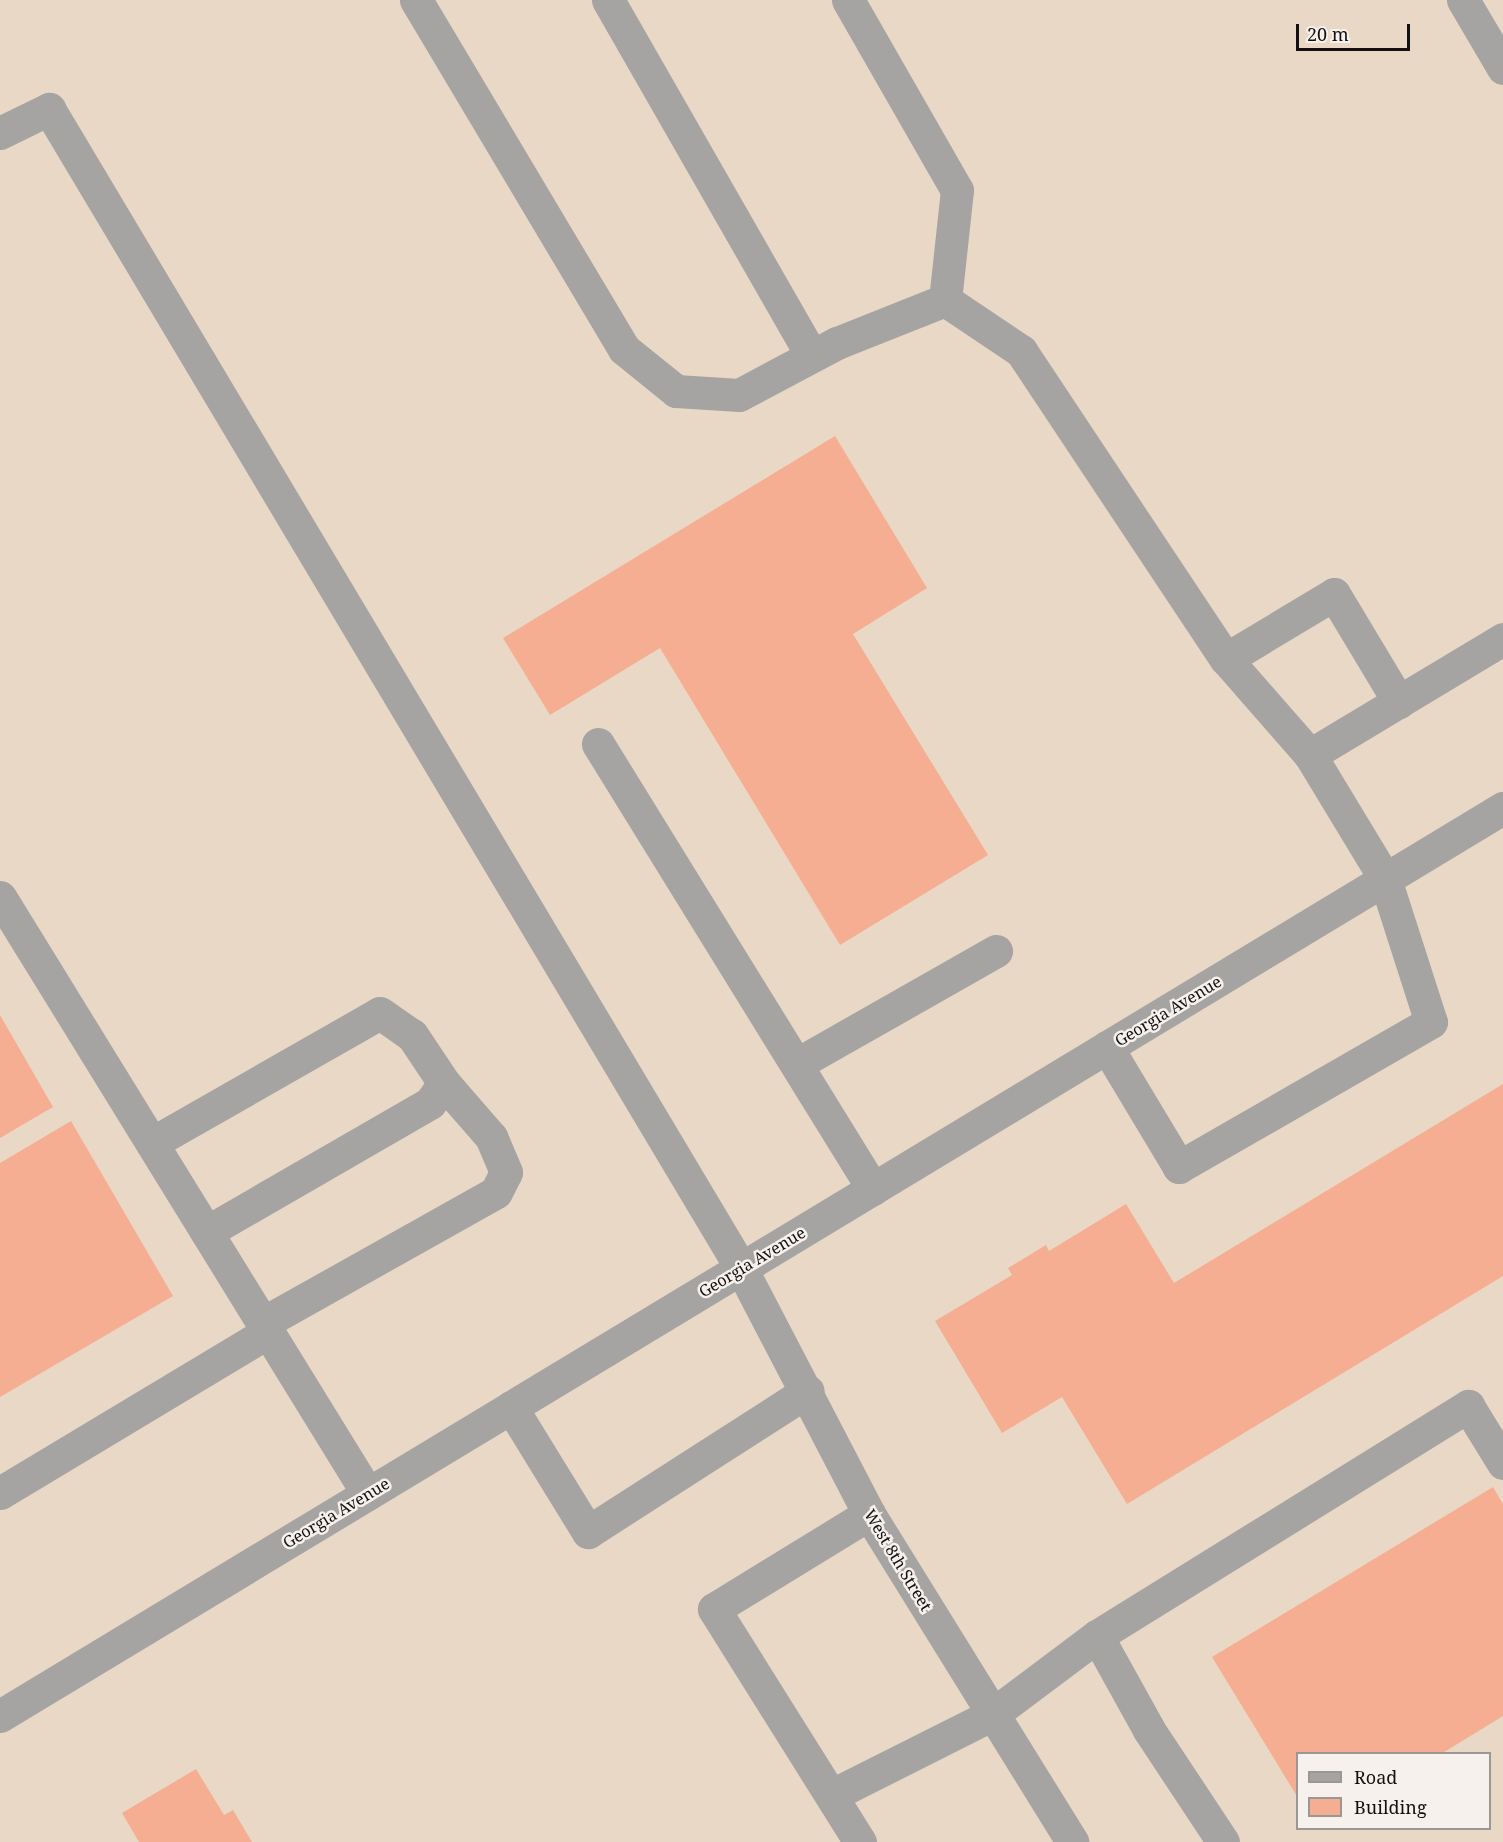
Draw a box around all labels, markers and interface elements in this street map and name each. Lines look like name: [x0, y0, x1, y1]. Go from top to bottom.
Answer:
scale bar: [1299, 12, 1413, 50]
text: 20 m: [1307, 22, 1349, 46]
street label: Georgia Avenue: [1111, 972, 1225, 1050]
street label: Georgia Avenue: [695, 1223, 809, 1301]
street label: Georgia Avenue: [279, 1474, 393, 1552]
street label: West 8th Street: [860, 1506, 936, 1614]
legend: [1296, 1752, 1491, 1830]
text: Road: [1354, 1765, 1397, 1789]
text: Building: [1354, 1795, 1427, 1819]

